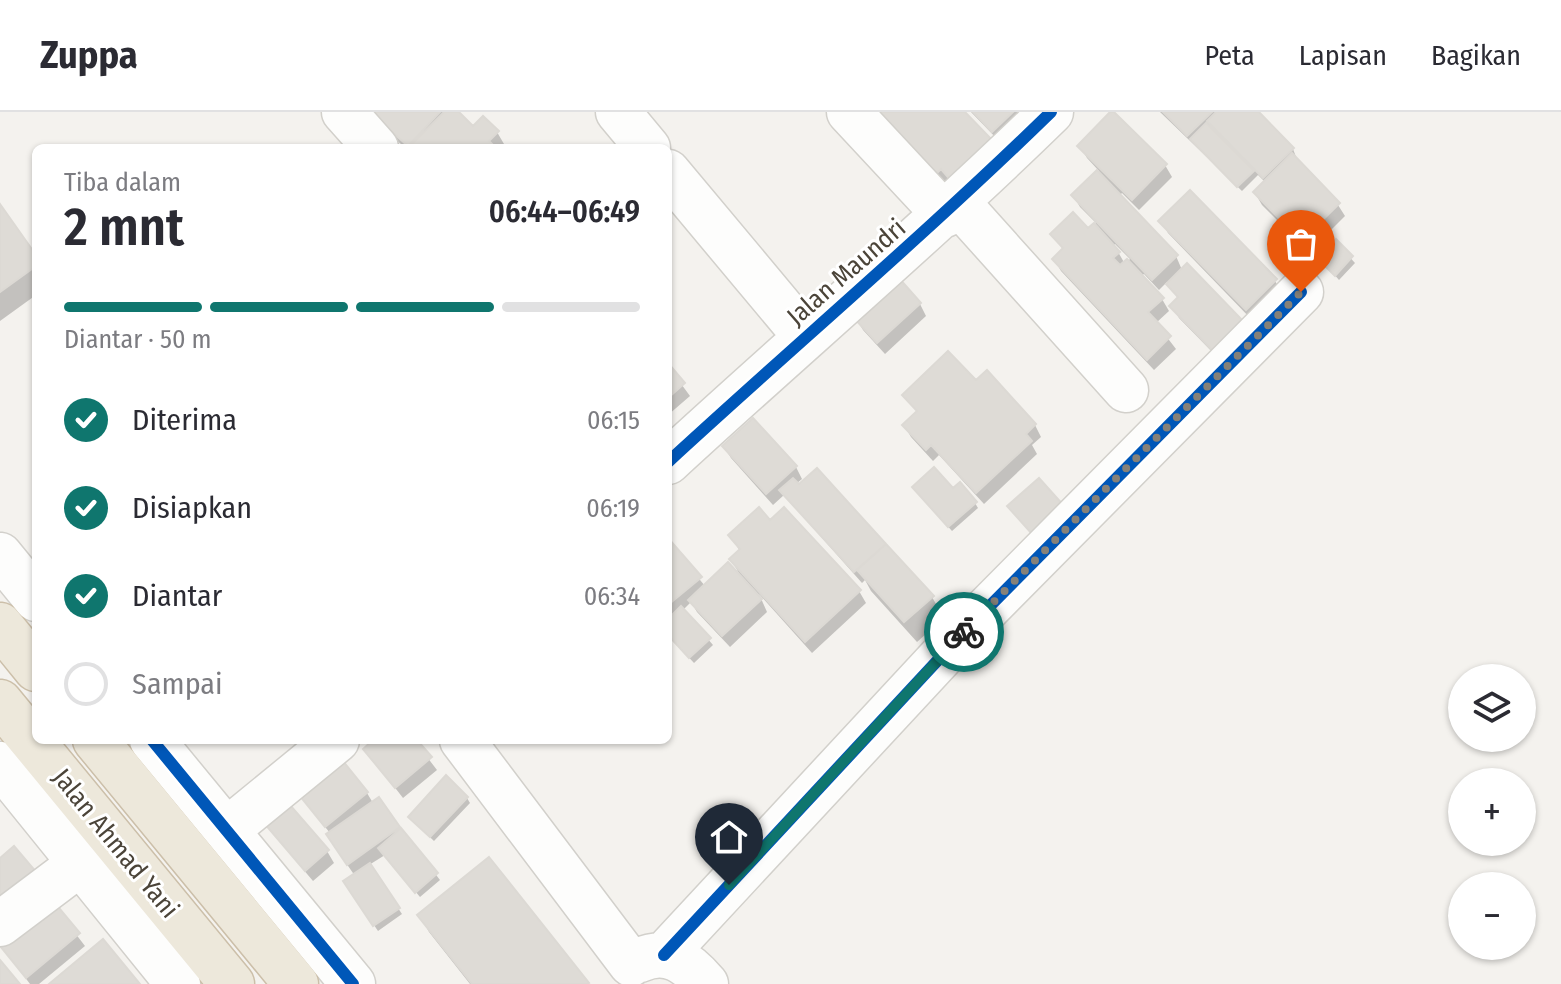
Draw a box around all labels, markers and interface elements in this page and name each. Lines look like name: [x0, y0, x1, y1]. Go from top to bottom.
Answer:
text: Zuppa: [40, 32, 138, 78]
text: Peta: [1204, 39, 1255, 72]
text: Lapisan: [1299, 39, 1387, 72]
text: Bagikan: [1431, 39, 1521, 72]
text: Tiba dalam: [64, 167, 181, 198]
text: 06:44–06:49: [489, 194, 640, 230]
text: 2 mnt: [64, 196, 184, 259]
pin: [1267, 210, 1335, 292]
street label: Jalan Maundri: [781, 212, 912, 332]
icon: bag: [1279, 222, 1323, 266]
text: Diantar · 50 m: [64, 324, 212, 355]
icon: check: [64, 398, 108, 442]
text: Diterima: [132, 402, 237, 438]
text: 06:15: [587, 405, 640, 436]
icon: check: [64, 486, 108, 530]
text: Disiapkan: [132, 490, 252, 526]
text: 06:19: [586, 493, 640, 524]
icon: check: [64, 574, 108, 618]
text: Diantar: [132, 578, 222, 614]
text: 06:34: [584, 581, 640, 612]
courier: [924, 592, 1004, 672]
icon: bike: [942, 610, 986, 654]
map controls: [1448, 664, 1536, 960]
button: layers: [1448, 664, 1536, 752]
text: Sampai: [132, 666, 223, 702]
street label: Jalan Ahmad Yani: [46, 762, 185, 924]
button: +: [1448, 768, 1536, 856]
pin: [695, 803, 763, 885]
icon: home: [707, 815, 751, 859]
button: −: [1448, 872, 1536, 960]

